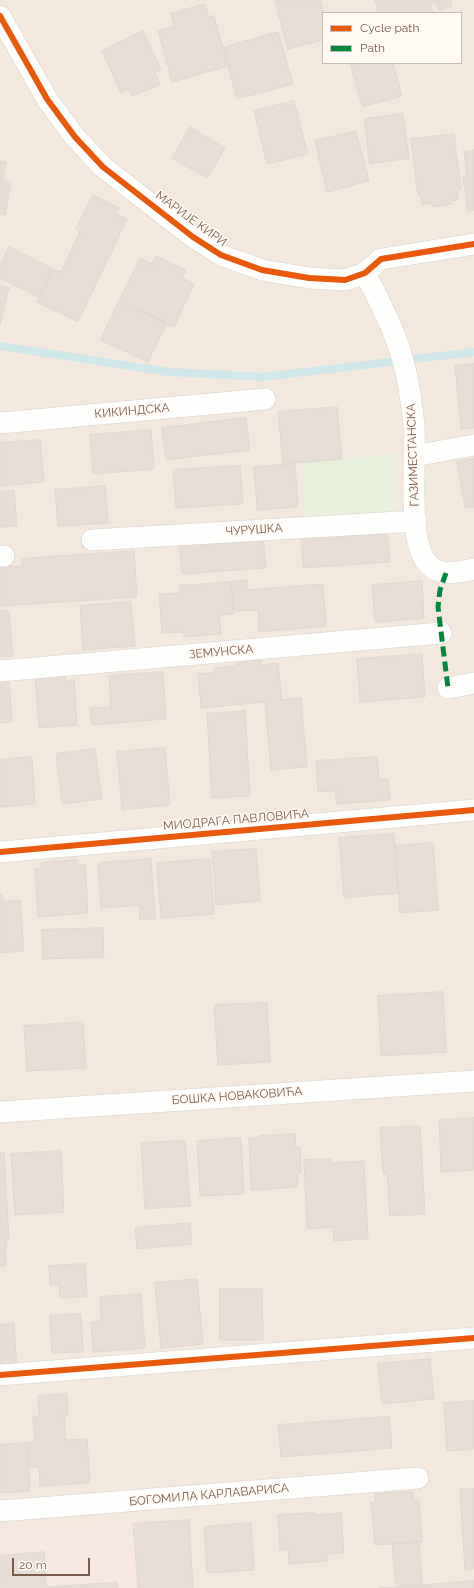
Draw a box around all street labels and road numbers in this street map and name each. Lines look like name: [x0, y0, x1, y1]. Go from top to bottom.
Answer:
street label: МАРИЈЕ КИРИ: [153, 188, 229, 250]
street label: КИКИНДСКА: [94, 401, 170, 421]
street label: ГАЗИМЕСТАНСКА: [404, 403, 422, 507]
street label: ЧУРУШКА: [225, 521, 283, 539]
street label: ЗЕМУНСКА: [188, 642, 254, 662]
street label: МИОДРАГА ПАВЛОВИЋА: [163, 806, 309, 834]
street label: БОШКА НОВАКОВИЋА: [171, 1084, 303, 1108]
street label: БОГОМИЛА КАРЛАВАРИСА: [129, 1481, 289, 1509]

